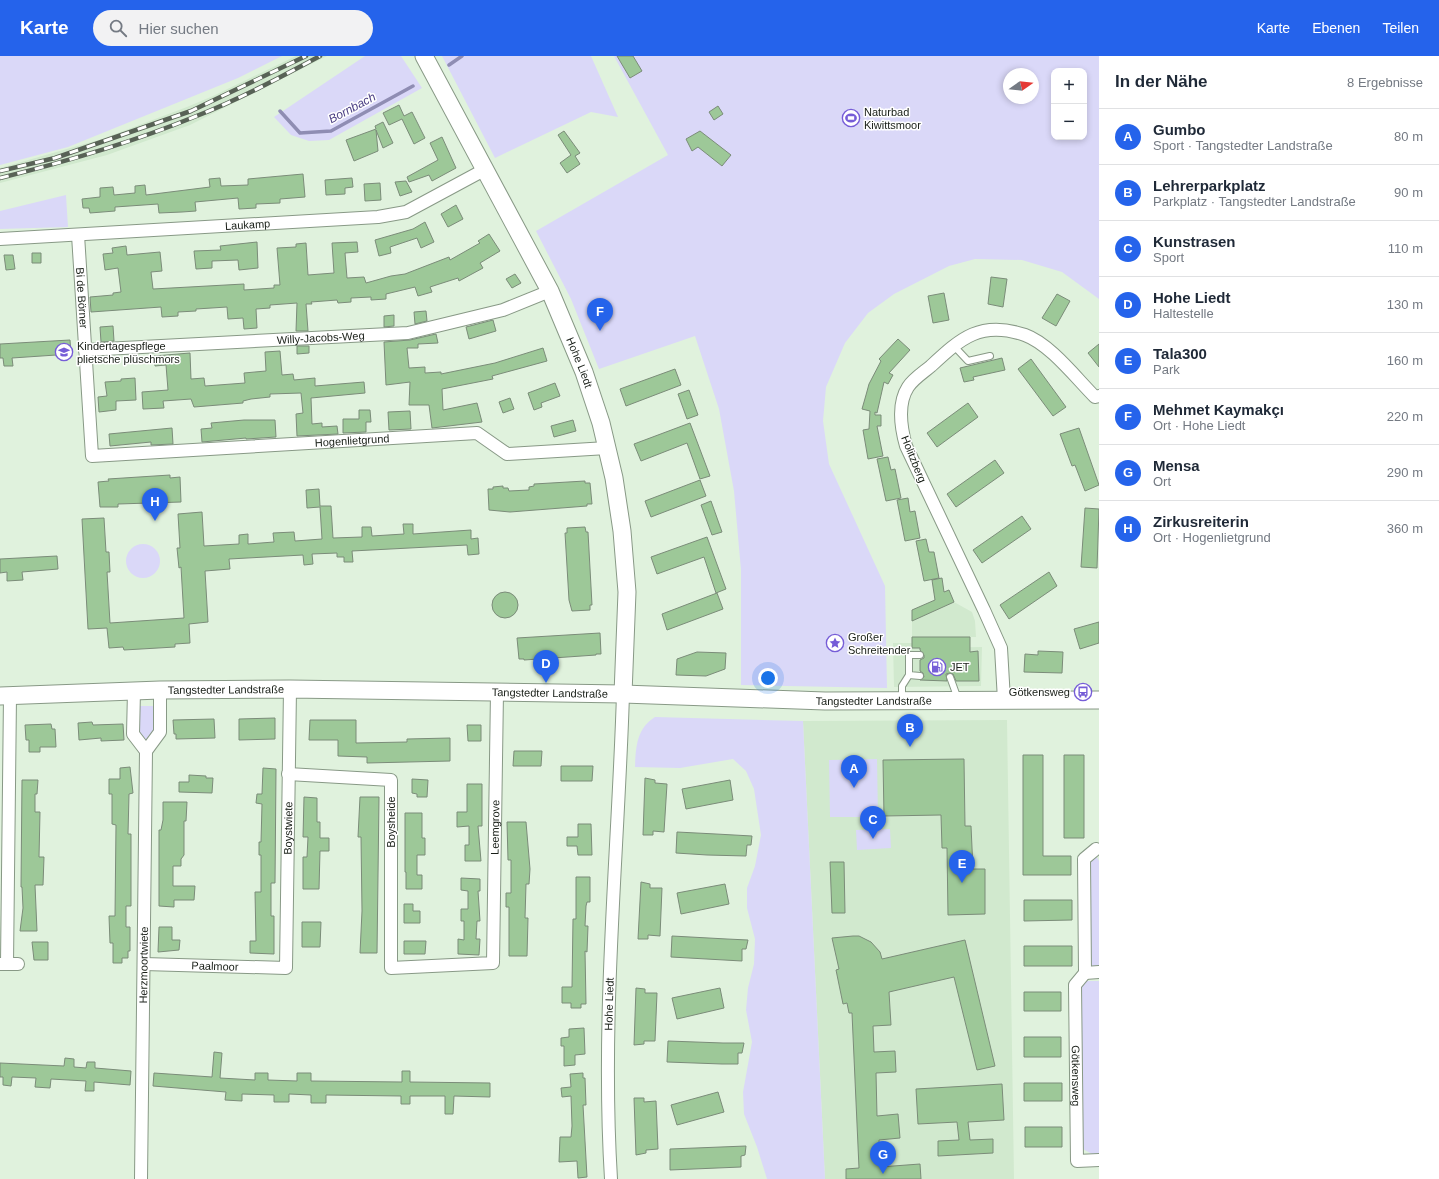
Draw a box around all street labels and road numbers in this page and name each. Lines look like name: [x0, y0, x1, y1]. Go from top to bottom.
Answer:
street label: Laukamp: [225, 217, 271, 232]
street label: Bi de Börner: [74, 267, 90, 329]
street label: Willy-Jacobs-Weg: [276, 329, 365, 346]
street label: Hohe Liedt: [564, 335, 595, 389]
street label: Hogenlietgrund: [314, 432, 390, 449]
street label: Holitzberg: [899, 434, 929, 484]
street label: Tangstedter Landstraße: [168, 683, 284, 696]
street label: Tangstedter Landstraße: [492, 686, 608, 700]
street label: Tangstedter Landstraße: [815, 695, 932, 707]
street label: Boysheide: [385, 796, 397, 848]
street label: Leemgrove: [489, 800, 501, 855]
street label: Boystwiete: [282, 801, 294, 855]
street label: Herzmoortwiete: [137, 926, 150, 1004]
street label: Paalmoor: [191, 959, 239, 973]
street label: Hohe Liedt: [602, 977, 616, 1031]
street label: Götkensweg: [1070, 1045, 1082, 1106]

